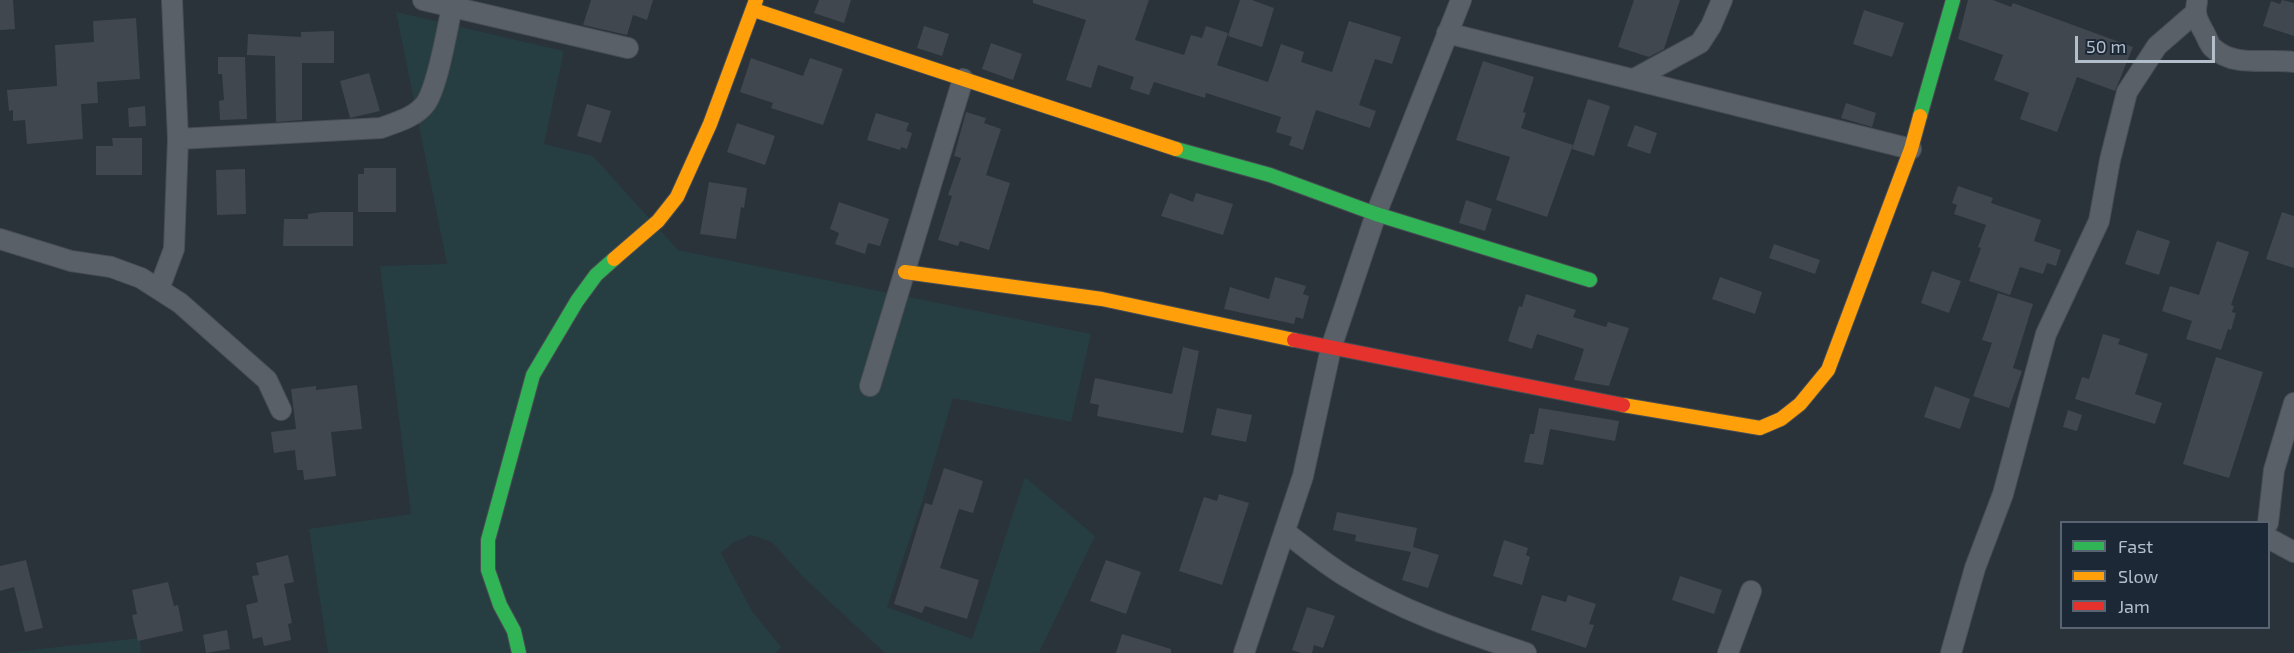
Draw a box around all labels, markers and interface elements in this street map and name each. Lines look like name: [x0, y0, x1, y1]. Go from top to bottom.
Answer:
scale bar: [2078, 24, 2218, 62]
text: 50 m: [2086, 35, 2126, 57]
legend: [2060, 521, 2270, 629]
text: Fast: [2118, 535, 2153, 557]
text: Slow: [2118, 565, 2158, 587]
text: Jam: [2118, 595, 2150, 617]

